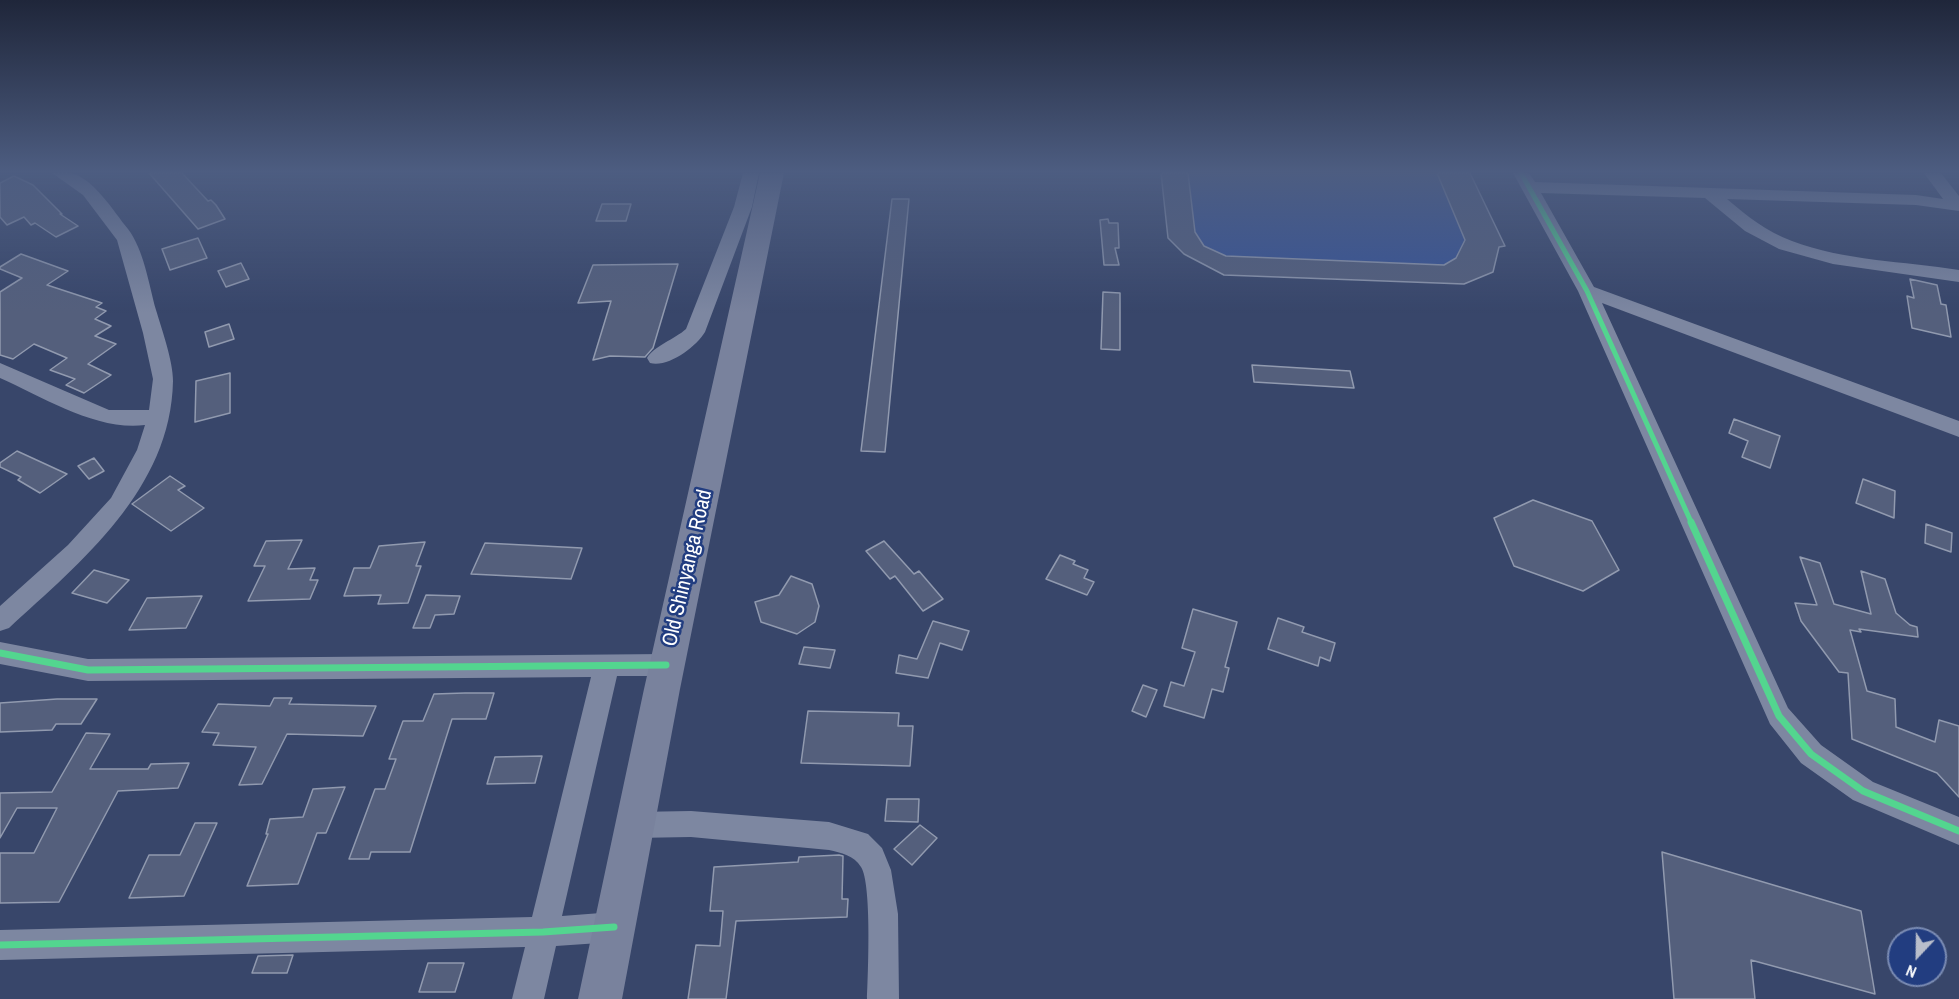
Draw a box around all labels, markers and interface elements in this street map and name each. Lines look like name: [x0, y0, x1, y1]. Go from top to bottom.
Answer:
street label: Old Shinyanga Road: [658, 487, 718, 649]
north arrow: [1887, 927, 1947, 987]
text: N: [1902, 960, 1920, 984]

